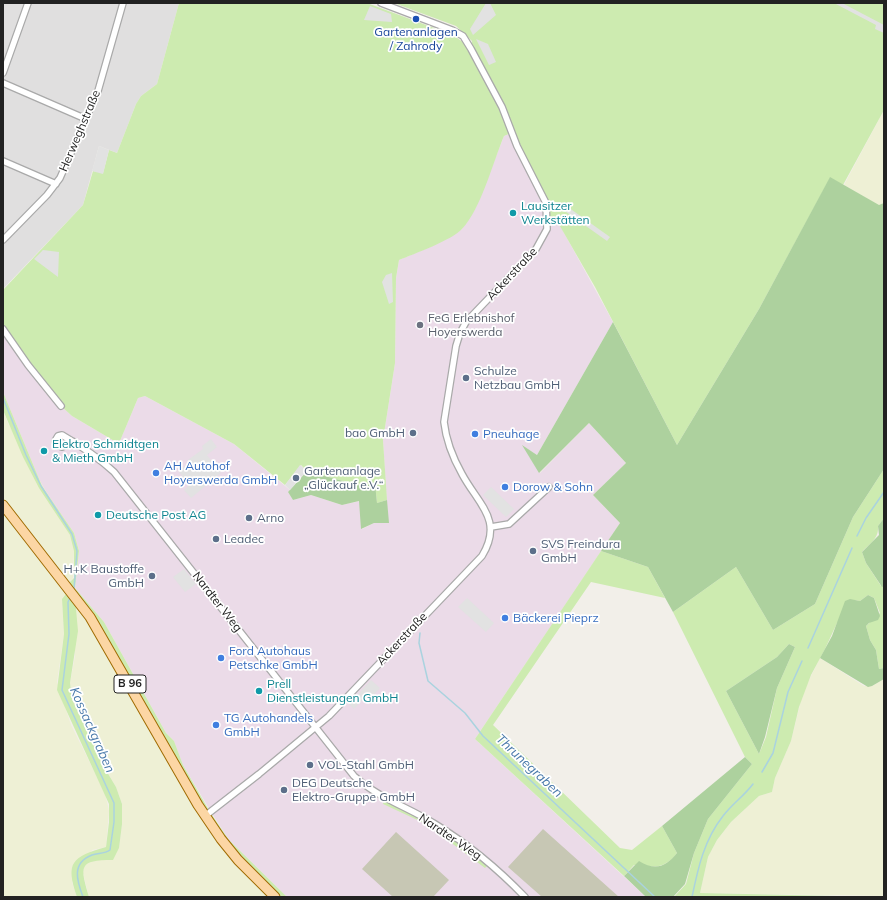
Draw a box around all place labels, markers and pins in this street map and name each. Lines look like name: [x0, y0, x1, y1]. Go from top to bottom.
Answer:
marker: Gartenanlagen / Zahrody: [411, 14, 421, 24]
place label: Gartenanlagen / Zahrody: [374, 25, 458, 53]
place label: Lausitzer Werkstätten: [521, 199, 590, 227]
marker: Lausitzer Werkstätten: [508, 208, 518, 218]
place label: FeG Erlebnishof Hoyerswerda: [428, 311, 515, 339]
marker: FeG Erlebnishof Hoyerswerda: [415, 320, 425, 330]
place label: Schulze Netzbau GmbH: [474, 364, 560, 392]
marker: Schulze Netzbau GmbH: [461, 373, 471, 383]
place label: bao GmbH: [345, 426, 405, 440]
place label: Pneuhage: [483, 427, 539, 441]
marker: bao GmbH: [408, 428, 418, 438]
marker: Pneuhage: [470, 429, 480, 439]
place label: Elektro Schmidtgen & Mieth GmbH: [52, 437, 159, 465]
marker: Elektro Schmidtgen & Mieth GmbH: [39, 446, 49, 456]
place label: AH Autohof Hoyerswerda GmbH: [164, 459, 277, 487]
place label: Gartenanlage „Glückauf e.V.“: [304, 464, 383, 492]
marker: AH Autohof Hoyerswerda GmbH: [151, 468, 161, 478]
marker: Gartenanlage „Glückauf e.V.“: [291, 473, 301, 483]
place label: Dorow & Sohn: [513, 480, 593, 494]
marker: Dorow & Sohn: [500, 482, 510, 492]
place label: Deutsche Post AG: [106, 508, 206, 522]
marker: Deutsche Post AG: [93, 510, 103, 520]
place label: Arno: [257, 511, 284, 525]
marker: Arno: [244, 513, 254, 523]
place label: Leadec: [224, 532, 264, 546]
marker: Leadec: [211, 534, 221, 544]
place label: SVS Freindura GmbH: [541, 537, 620, 565]
marker: SVS Freindura GmbH: [528, 546, 538, 556]
place label: H+K Baustoffe GmbH: [63, 562, 144, 590]
marker: H+K Baustoffe GmbH: [147, 571, 157, 581]
place label: Bäckerei Pieprz: [513, 611, 599, 625]
marker: Bäckerei Pieprz: [500, 613, 510, 623]
place label: Ford Autohaus Petschke GmbH: [229, 644, 318, 672]
marker: Ford Autohaus Petschke GmbH: [216, 653, 226, 663]
place label: Prell Dienstleistungen GmbH: [267, 677, 398, 705]
marker: Prell Dienstleistungen GmbH: [254, 686, 264, 696]
place label: TG Autohandels GmbH: [224, 711, 313, 739]
marker: TG Autohandels GmbH: [211, 720, 221, 730]
place label: VOL-Stahl GmbH: [318, 758, 414, 772]
marker: VOL-Stahl GmbH: [305, 760, 315, 770]
place label: DEG Deutsche Elektro-Gruppe GmbH: [292, 776, 415, 804]
marker: DEG Deutsche Elektro-Gruppe GmbH: [279, 785, 289, 795]

